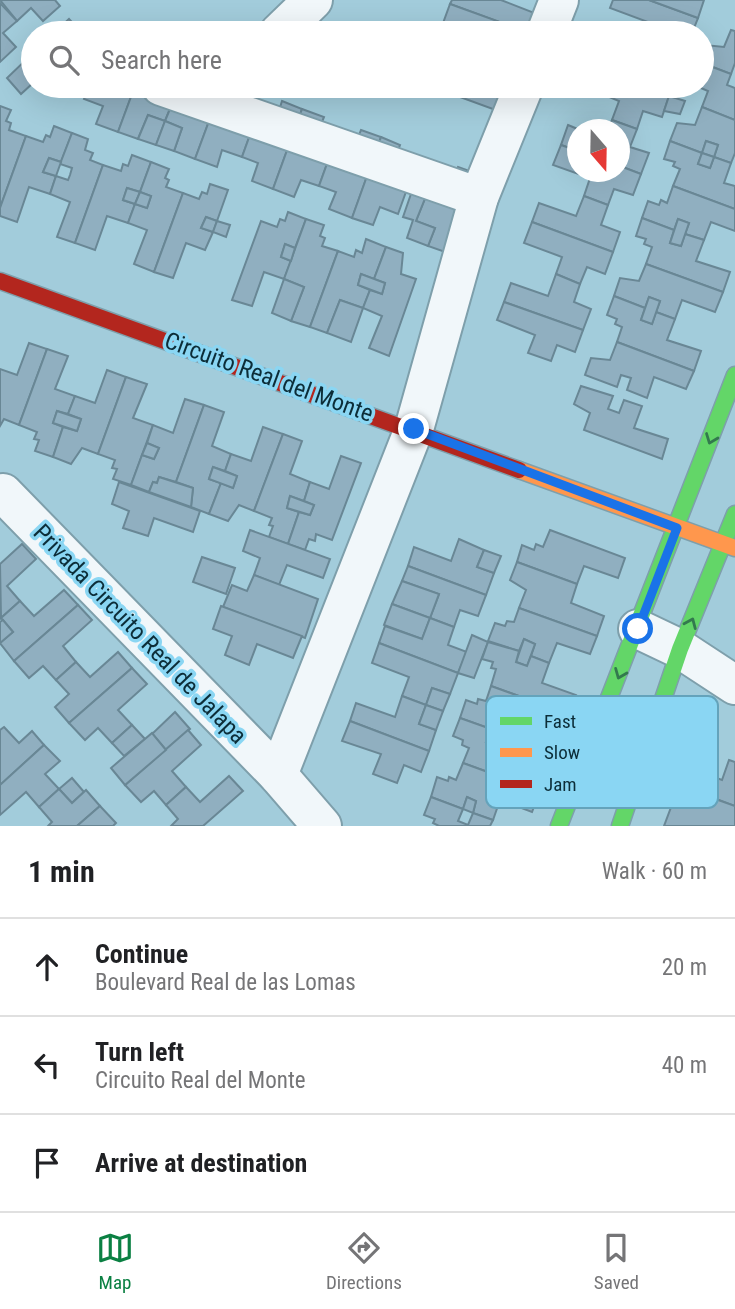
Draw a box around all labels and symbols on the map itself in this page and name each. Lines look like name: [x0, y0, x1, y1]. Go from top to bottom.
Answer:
north arrow: [567, 119, 630, 182]
street label: Circuito Real del Monte: [161, 326, 377, 428]
route end: [398, 413, 429, 444]
one-way arrow: [705, 433, 719, 445]
street label: Privada Circuito Real de Jalapa: [28, 519, 252, 749]
route start: [622, 613, 653, 644]
one-way arrow: [683, 618, 697, 630]
one-way arrow: [614, 667, 628, 679]
legend: [486, 696, 718, 808]
text: Fast: [544, 710, 576, 733]
text: Slow: [544, 741, 580, 764]
text: Jam: [544, 773, 577, 796]

